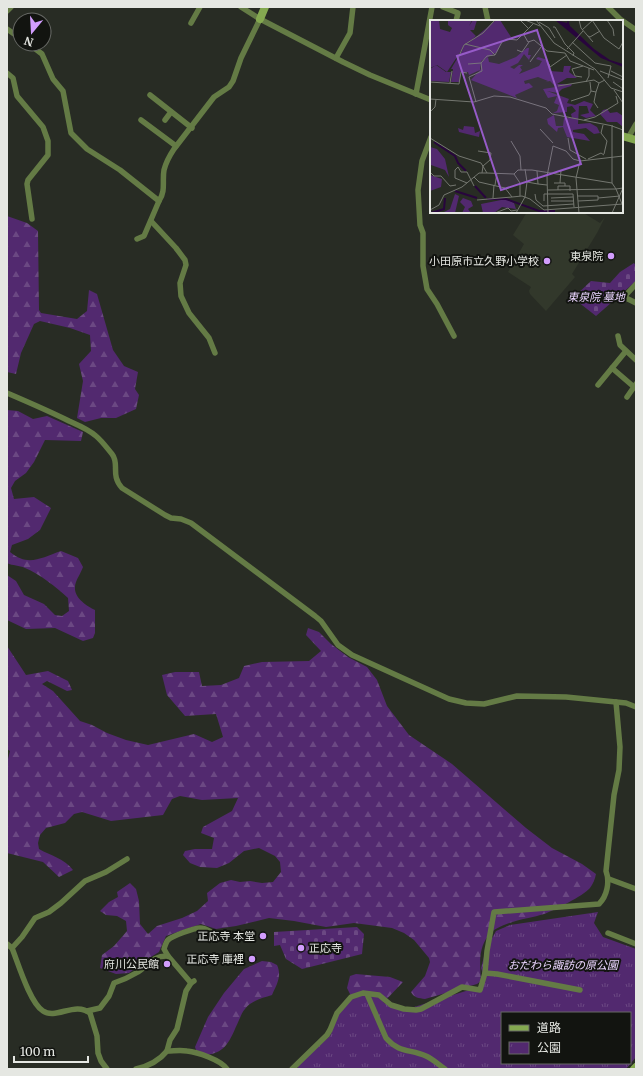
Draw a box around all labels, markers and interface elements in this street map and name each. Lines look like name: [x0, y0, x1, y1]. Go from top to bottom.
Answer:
north arrow: [12, 12, 52, 52]
inset map: [430, 20, 623, 213]
text: N: [22, 33, 35, 50]
place label: 東泉院: [570, 249, 603, 263]
marker: 東泉院: [606, 251, 616, 261]
place label: 小田原市立久野小学校: [429, 254, 539, 268]
marker: 小田原市立久野小学校: [542, 256, 552, 266]
park label: 東泉院 墓地: [567, 290, 626, 304]
place label: 正応寺 本堂: [197, 929, 255, 943]
marker: 正応寺 本堂: [258, 931, 268, 941]
place label: 正応寺: [309, 941, 342, 955]
marker: 正応寺: [296, 943, 306, 953]
place label: 正応寺 庫裡: [186, 952, 244, 966]
marker: 正応寺 庫裡: [247, 954, 257, 964]
place label: 府川公民館: [104, 957, 159, 971]
park label: おだわら諏訪の原公園: [508, 958, 620, 972]
marker: 府川公民館: [162, 959, 172, 969]
legend: [501, 1012, 631, 1064]
text: 道路: [537, 1020, 561, 1035]
scale bar: [14, 1038, 88, 1064]
text: 公園: [537, 1040, 561, 1055]
text: 100 m: [20, 1044, 55, 1059]

